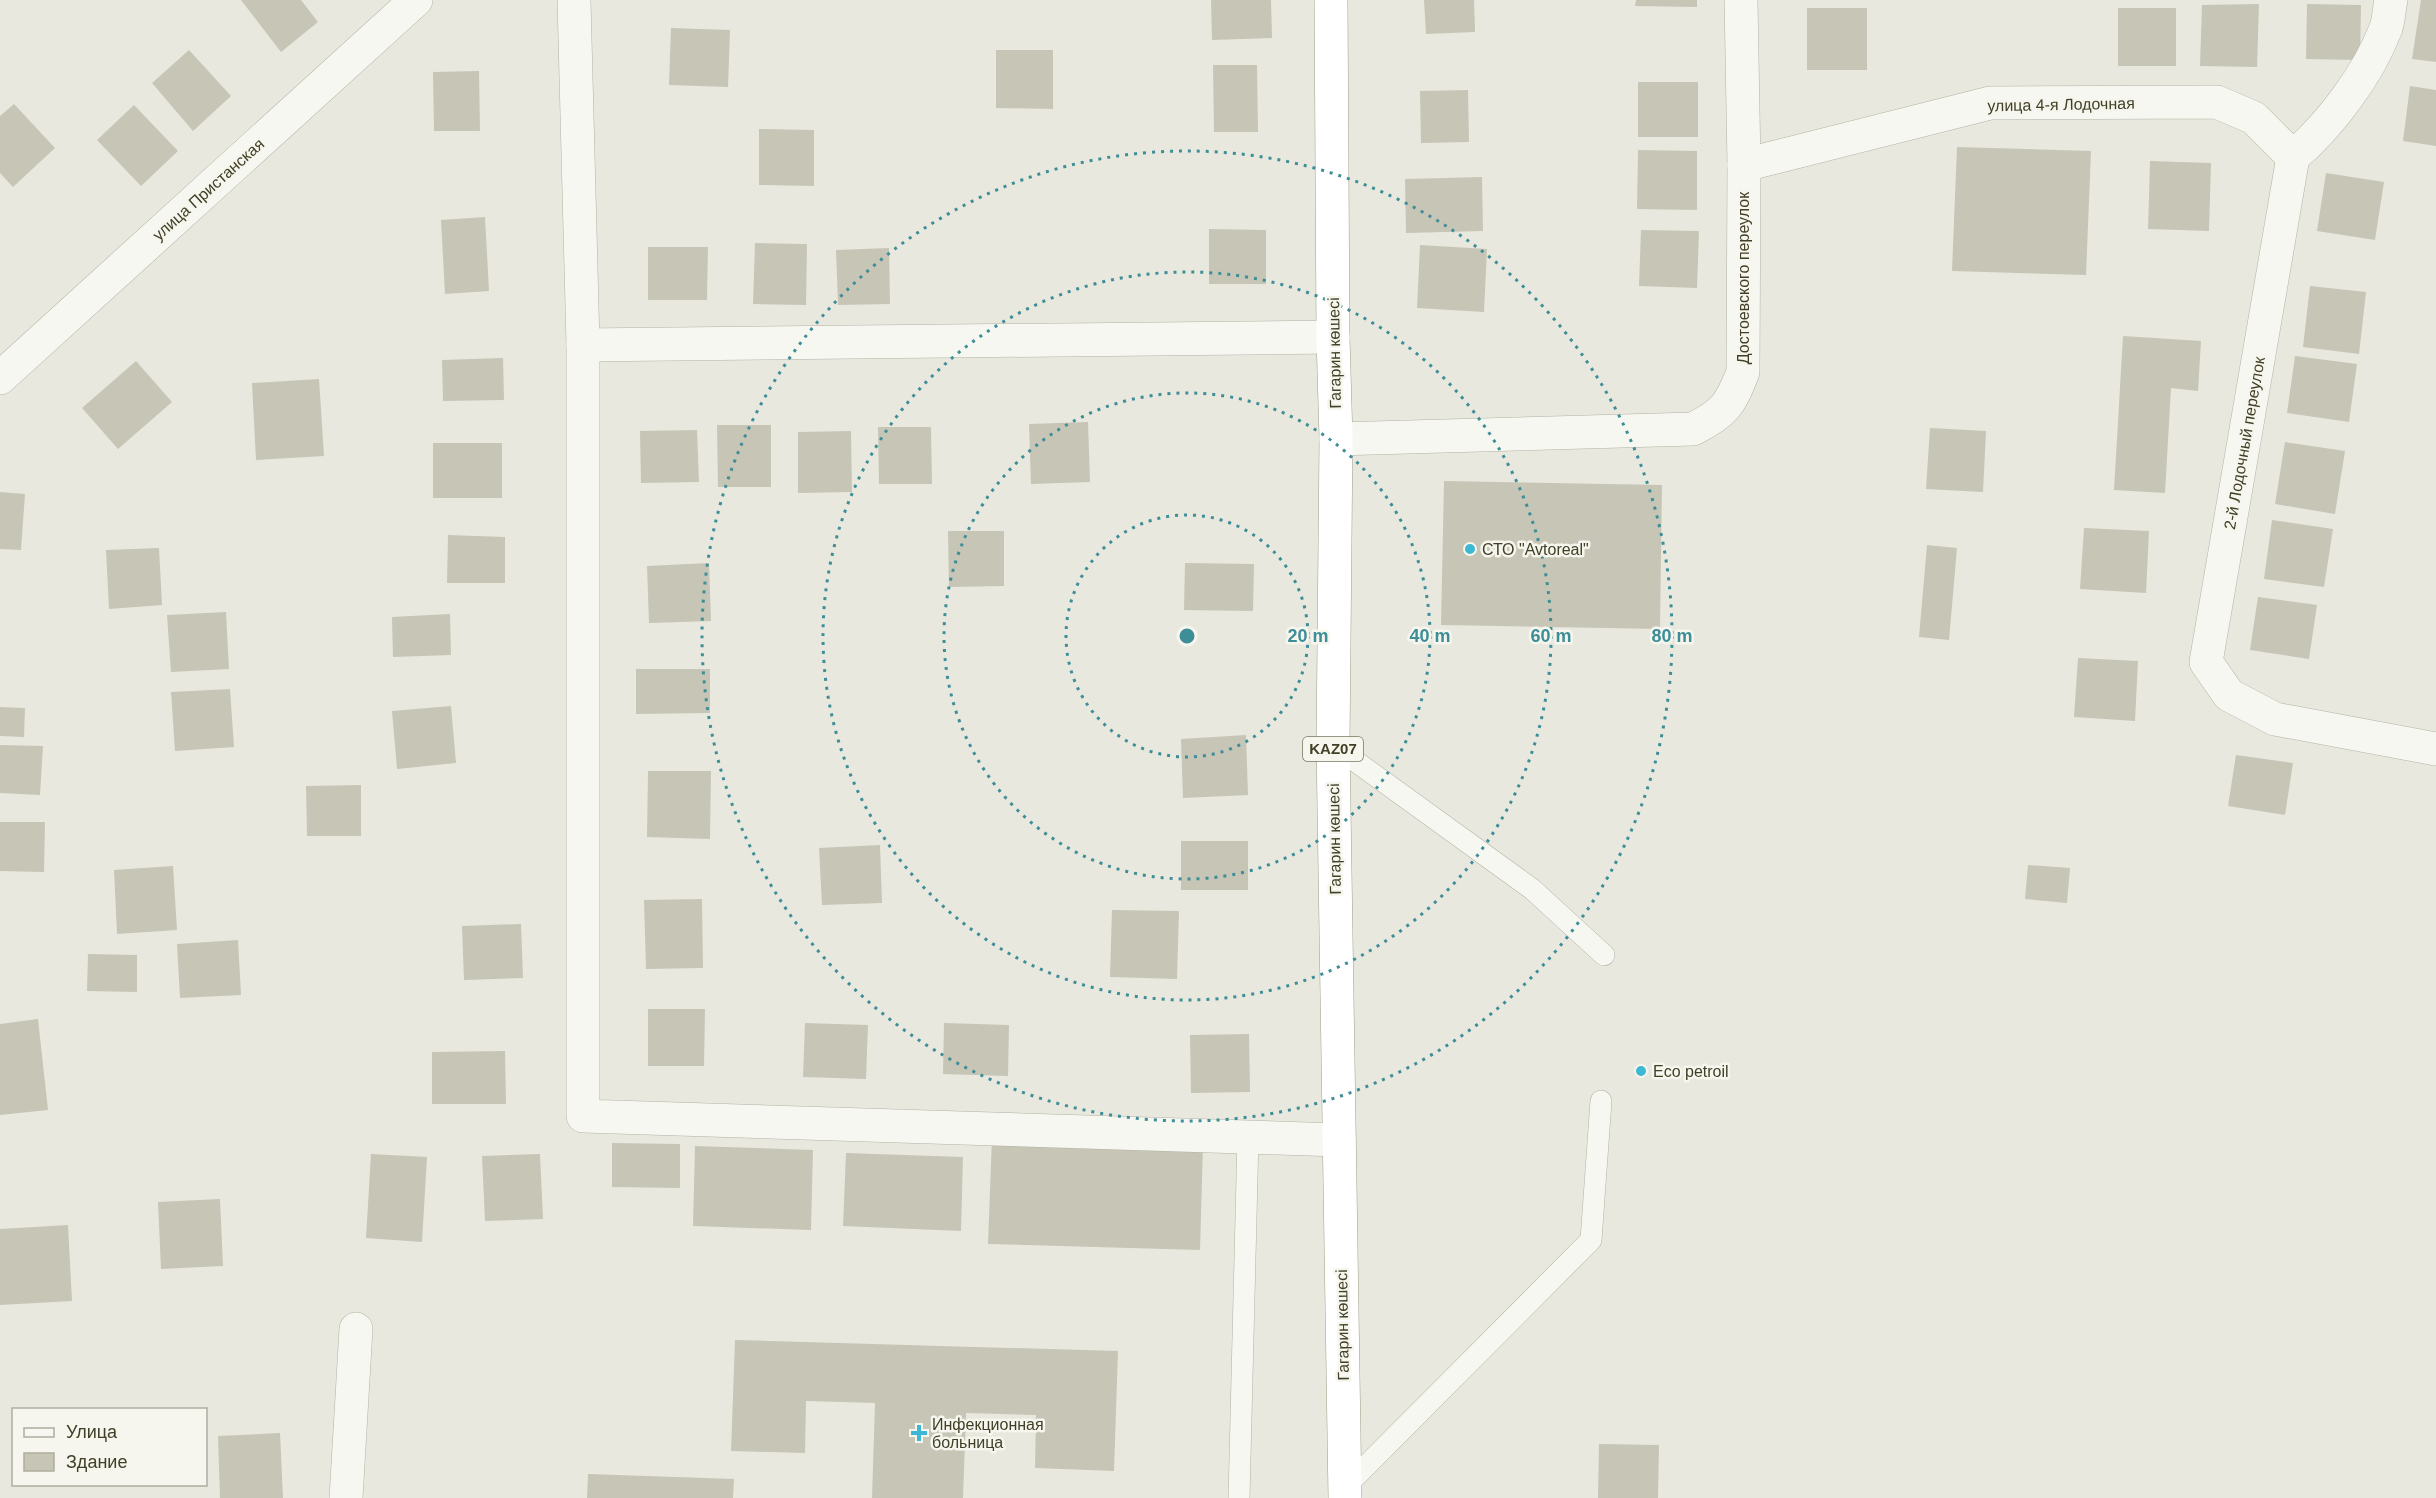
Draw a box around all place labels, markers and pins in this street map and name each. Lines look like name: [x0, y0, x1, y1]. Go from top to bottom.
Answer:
place label: СТО "Avtoreal": [1482, 541, 1589, 558]
marker: СТО "Avtoreal": [1463, 542, 1477, 556]
centre of rings: [1177, 626, 1197, 646]
place label: Eco petroil: [1653, 1063, 1729, 1080]
marker: Eco petroil: [1634, 1064, 1648, 1078]
place label: Инфекционная больница: [932, 1416, 1044, 1451]
marker: Инфекционная больница: [910, 1424, 928, 1442]

